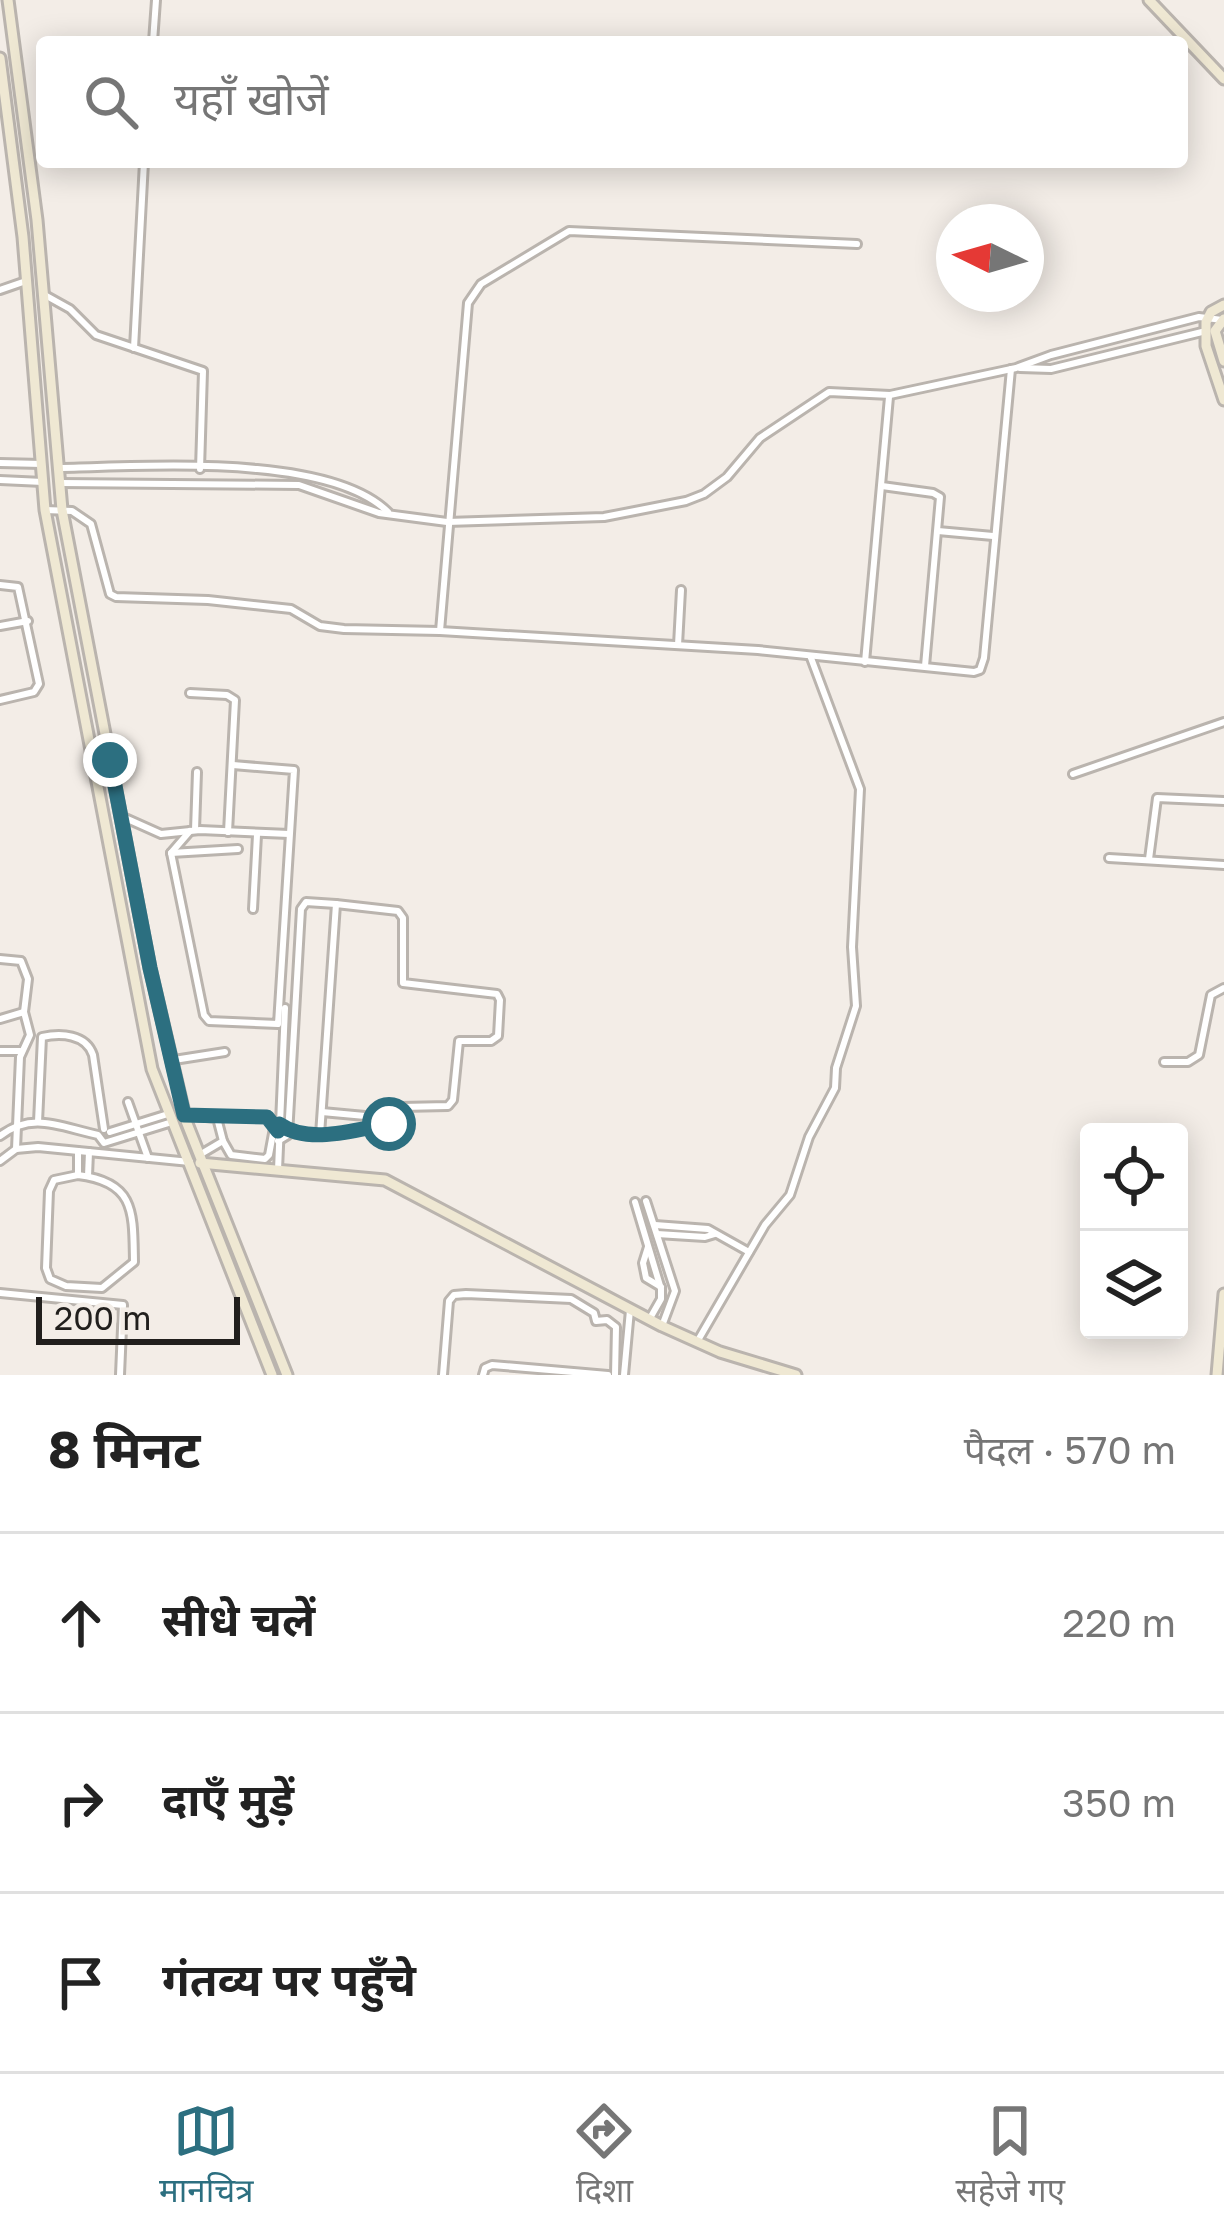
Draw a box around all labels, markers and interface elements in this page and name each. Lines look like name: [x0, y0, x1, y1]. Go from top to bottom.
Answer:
search box: [36, 36, 1188, 168]
icon: search: [78, 69, 144, 135]
text: यहाँ खोजें: [174, 71, 329, 125]
north arrow: [936, 204, 1044, 312]
route end: [83, 733, 137, 787]
route start: [362, 1097, 416, 1151]
map controls: [1080, 1123, 1188, 1339]
button: locate: [1080, 1123, 1188, 1231]
button: layers: [1080, 1231, 1188, 1339]
scale bar: [36, 1291, 240, 1344]
text: 200 m: [54, 1298, 152, 1337]
text: 8 मिनट: [48, 1418, 200, 1479]
text: पैदल · 570 m: [964, 1426, 1176, 1473]
icon: ahead: [48, 1590, 114, 1656]
text: सीधे चलें: [162, 1592, 315, 1646]
text: 220 m: [1062, 1599, 1176, 1646]
icon: right: [48, 1770, 114, 1836]
text: दाएँ मुड़ें: [162, 1772, 294, 1826]
text: 350 m: [1062, 1779, 1176, 1826]
icon: arrive: [48, 1950, 114, 2016]
text: गंतव्य पर पहुँचे: [162, 1952, 416, 2006]
tab: मानचित्र: [159, 2098, 253, 2215]
tab: दिशा: [571, 2098, 637, 2215]
tab: सहेजे गए: [956, 2098, 1065, 2215]

